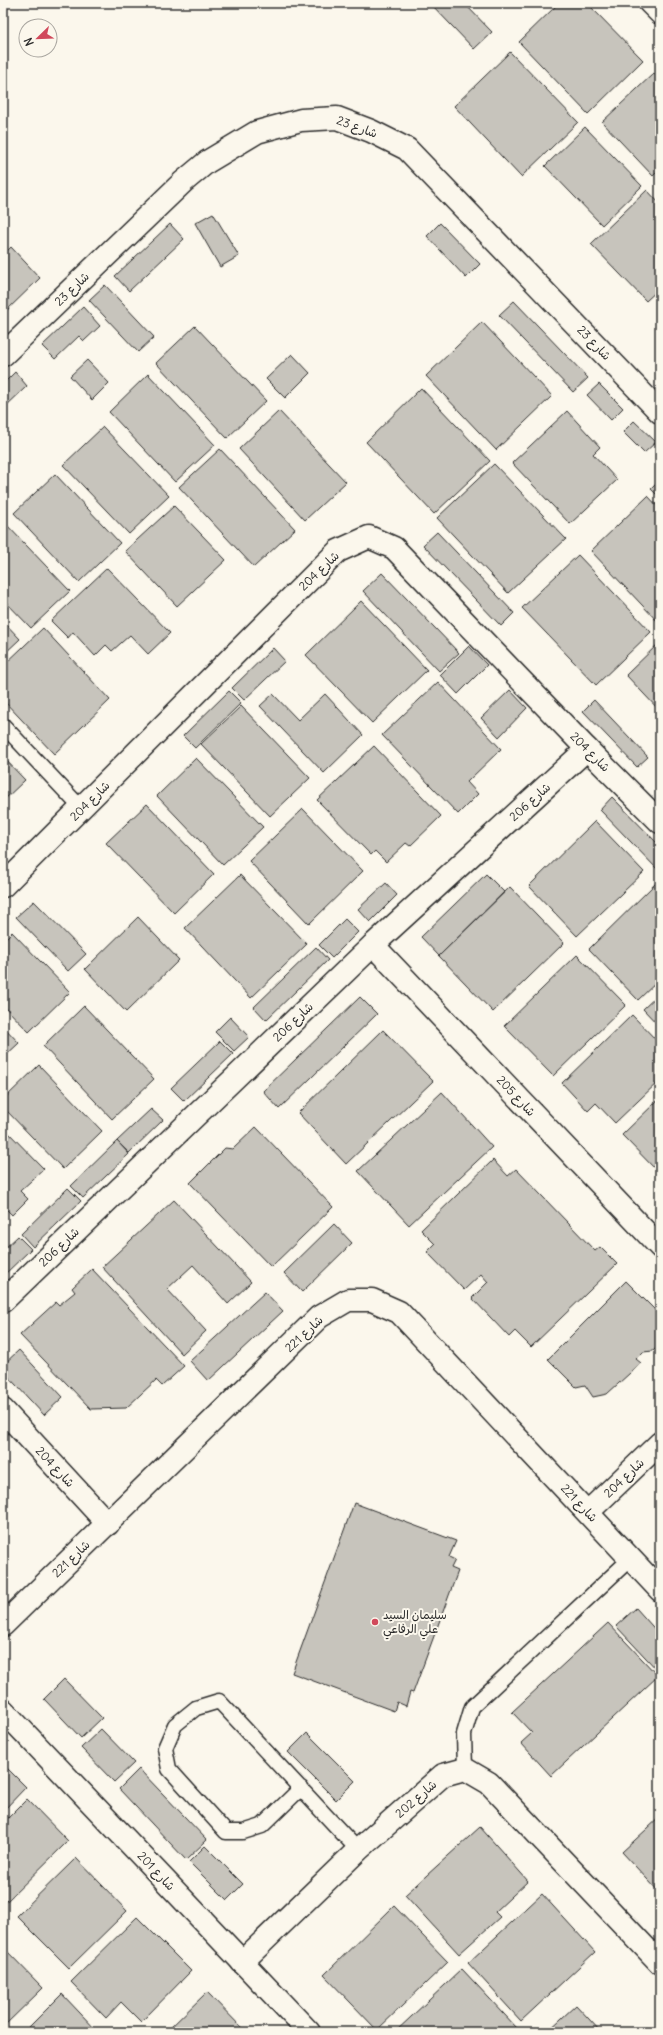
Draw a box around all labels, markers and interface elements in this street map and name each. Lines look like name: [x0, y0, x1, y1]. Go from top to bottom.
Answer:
north arrow: [18, 18, 58, 58]
text: N: [21, 36, 37, 48]
street label: شارع 23: [334, 112, 380, 143]
street label: شارع 23: [51, 269, 93, 310]
street label: شارع 23: [573, 322, 614, 364]
street label: شارع 204: [295, 548, 343, 595]
street label: شارع 204: [566, 729, 613, 776]
street label: شارع 204: [67, 778, 114, 825]
street label: شارع 206: [506, 779, 555, 825]
street label: شارع 206: [269, 999, 317, 1046]
street label: شارع 205: [492, 1072, 539, 1120]
street label: شارع 206: [35, 1224, 83, 1271]
street label: شارع 221: [281, 1312, 327, 1357]
street label: شارع 204: [31, 1443, 78, 1492]
street label: شارع 204: [600, 1455, 648, 1502]
street label: شارع 221: [556, 1480, 601, 1526]
street label: شارع 221: [49, 1537, 94, 1582]
place label: سليمان السيد علي الرفاعي: [383, 1607, 447, 1640]
marker: سليمان السيد علي الرفاعي: [370, 1617, 380, 1627]
street label: شارع 202: [392, 1777, 441, 1822]
street label: شارع 201: [133, 1848, 178, 1895]

